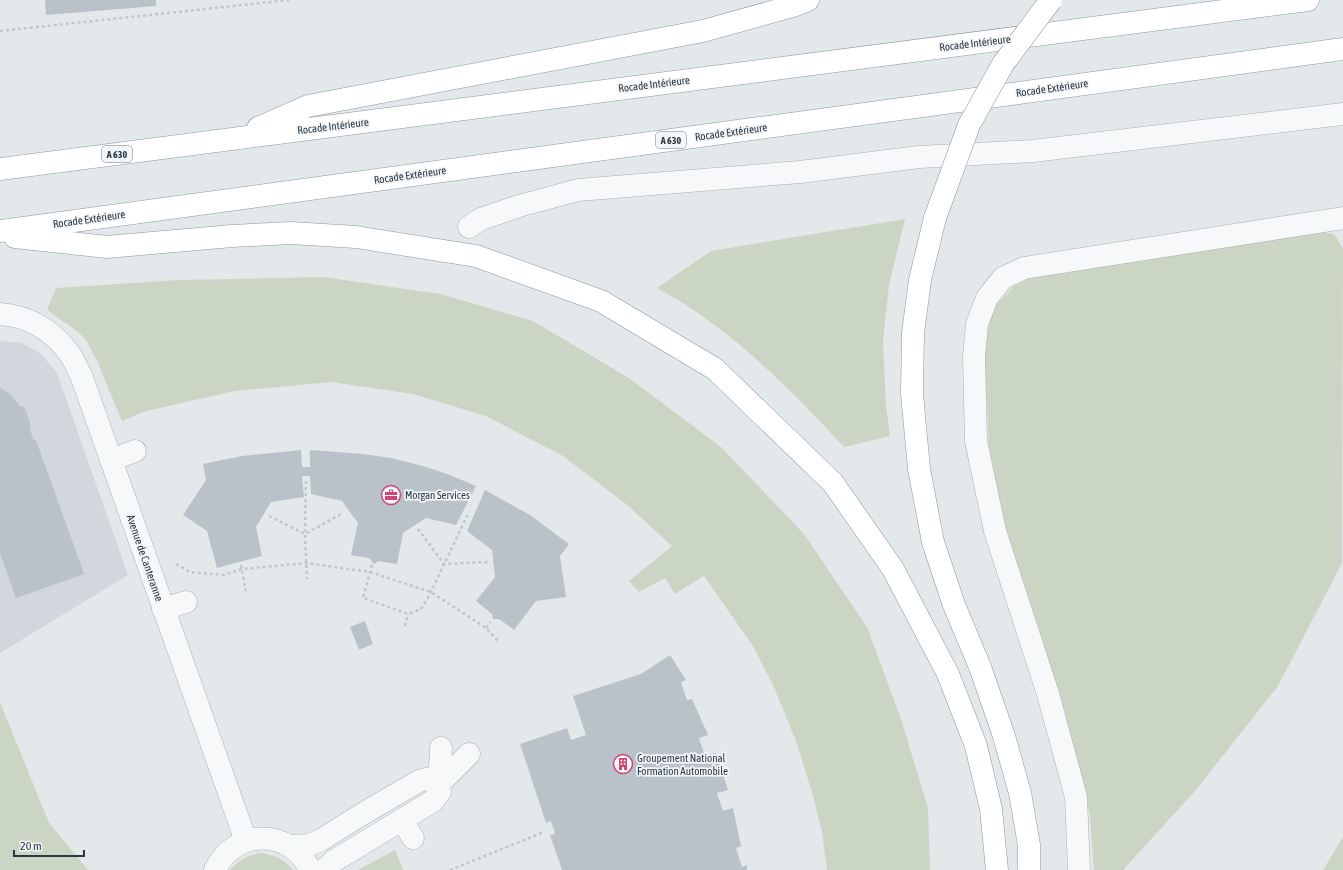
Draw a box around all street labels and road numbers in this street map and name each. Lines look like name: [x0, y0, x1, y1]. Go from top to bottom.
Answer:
street label: Rocade Intérieure: [938, 33, 1012, 53]
street label: Rocade Intérieure: [617, 74, 691, 94]
street label: Rocade Extérieure: [1015, 77, 1089, 99]
street label: Rocade Intérieure: [296, 116, 370, 136]
street label: Rocade Extérieure: [694, 121, 768, 143]
road number: A 630: [656, 132, 686, 148]
road number: A 630: [102, 146, 132, 162]
street label: Rocade Extérieure: [373, 164, 447, 186]
street label: Rocade Extérieure: [52, 208, 126, 230]
street label: Avenue de Canteranne: [125, 513, 165, 603]

